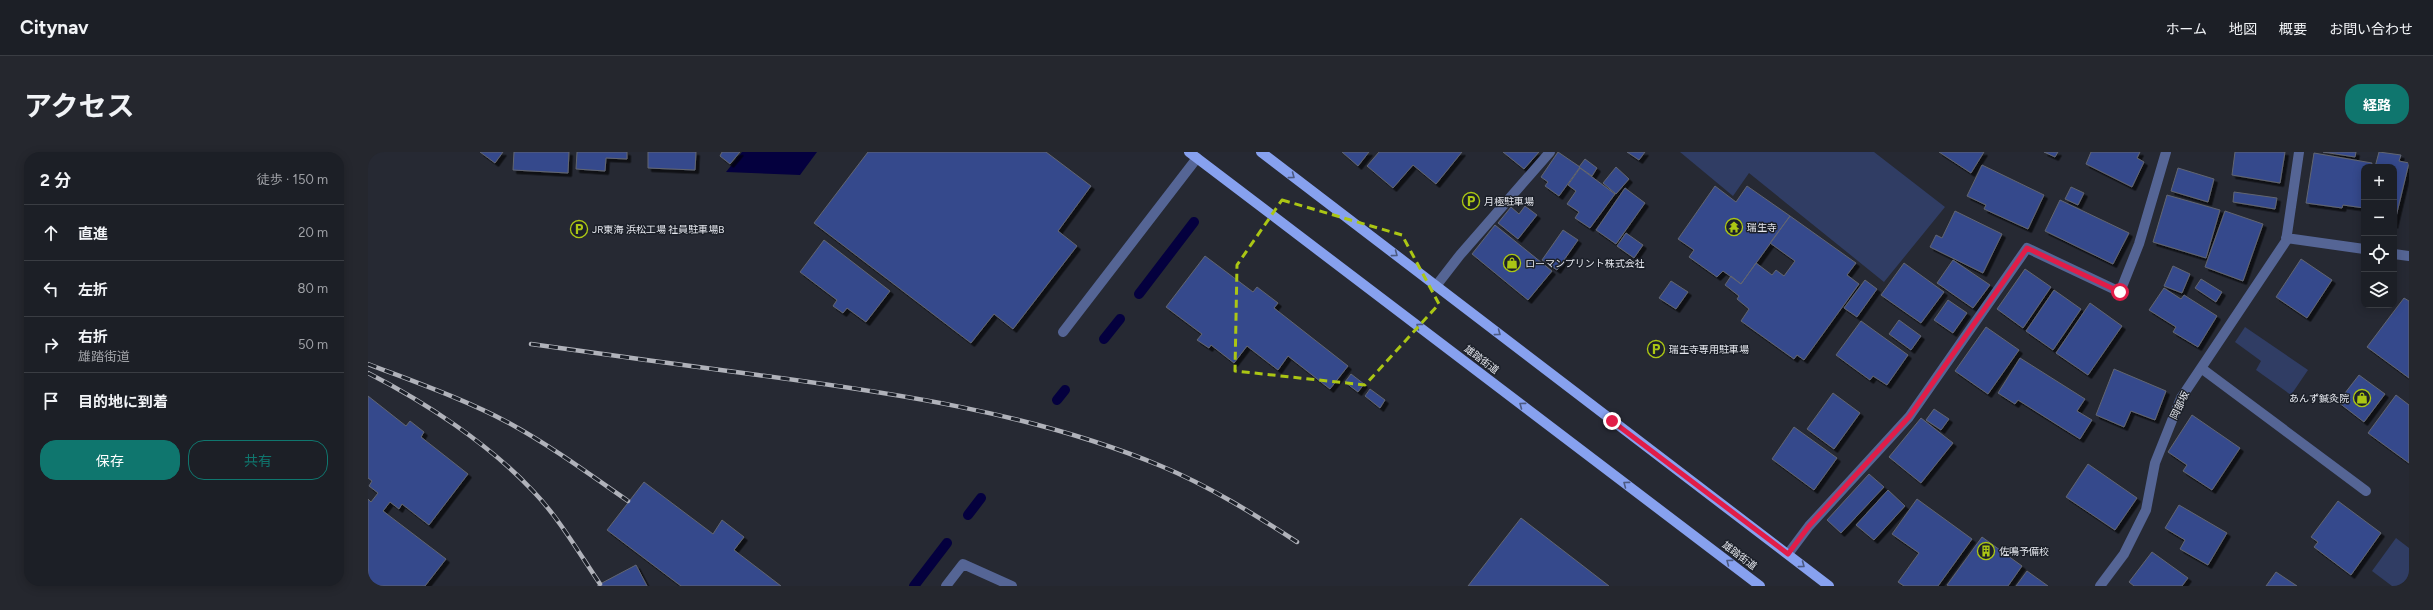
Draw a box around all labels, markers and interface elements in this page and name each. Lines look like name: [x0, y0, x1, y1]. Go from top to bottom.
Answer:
text: Citynav: [20, 16, 89, 39]
text: ホーム: [2165, 21, 2207, 38]
text: 地図: [2229, 21, 2257, 38]
text: 概要: [2279, 21, 2307, 38]
text: お問い合わせ: [2329, 21, 2413, 38]
button: 経路: [2345, 84, 2409, 124]
text: アクセス: [24, 89, 135, 123]
map controls: [2361, 164, 2397, 308]
button: +: [2361, 164, 2397, 200]
text: 2 分: [40, 170, 71, 190]
one-way arrow: [1287, 171, 1294, 178]
text: 徒歩 · 150 m: [257, 172, 328, 187]
parking icon: 月極駐車場: [1461, 191, 1481, 211]
place label: 月極駐車場: [1484, 195, 1534, 208]
button: −: [2361, 200, 2397, 236]
temple icon: 瑞生寺: [1724, 217, 1744, 237]
parking icon: JR東海 浜松工場 社員駐車場B: [569, 219, 589, 239]
place label: 瑞生寺: [1747, 221, 1777, 234]
icon: ahead: [40, 222, 62, 244]
place label: JR東海 浜松工場 社員駐車場B: [592, 223, 724, 236]
text: 直進: [78, 225, 108, 243]
text: 20 m: [298, 225, 328, 240]
button: locate: [2361, 236, 2397, 272]
one-way arrow: [1391, 250, 1398, 257]
shop icon: ローマンプリント株式会社: [1502, 253, 1522, 273]
place label: ローマンプリント株式会社: [1525, 257, 1645, 270]
button: layers: [2361, 272, 2397, 308]
icon: left: [40, 278, 62, 300]
text: 左折: [78, 281, 108, 299]
text: 80 m: [297, 281, 328, 296]
route start: [2111, 283, 2129, 301]
one-way arrow: [1416, 324, 1423, 331]
text: 右折: [78, 328, 108, 346]
one-way arrow: [1494, 329, 1501, 336]
icon: right: [40, 334, 62, 356]
text: 50 m: [298, 337, 328, 352]
parking icon: 瑞生寺専用駐車場: [1646, 339, 1666, 359]
street label: 雄踏街道: [1462, 342, 1502, 377]
place label: 瑞生寺専用駐車場: [1669, 343, 1749, 356]
text: 雄踏街道: [78, 349, 130, 364]
shop icon: あんず鍼灸院: [2352, 388, 2372, 408]
street label: 岡部坂: [2167, 389, 2192, 422]
icon: arrive: [40, 390, 62, 412]
place label: あんず鍼灸院: [2289, 392, 2349, 405]
text: 目的地に到着: [78, 393, 168, 411]
one-way arrow: [1520, 403, 1527, 410]
route end: [1603, 412, 1621, 430]
button: 保存: [40, 440, 180, 480]
button: 共有: [188, 440, 328, 480]
one-way arrow: [1623, 482, 1630, 489]
street label: 雄踏街道: [1720, 538, 1760, 573]
building icon: 佐鳴予備校: [1976, 541, 1996, 561]
place label: 佐鳴予備校: [1999, 545, 2049, 558]
one-way arrow: [1727, 560, 1734, 567]
one-way arrow: [1797, 561, 1804, 568]

